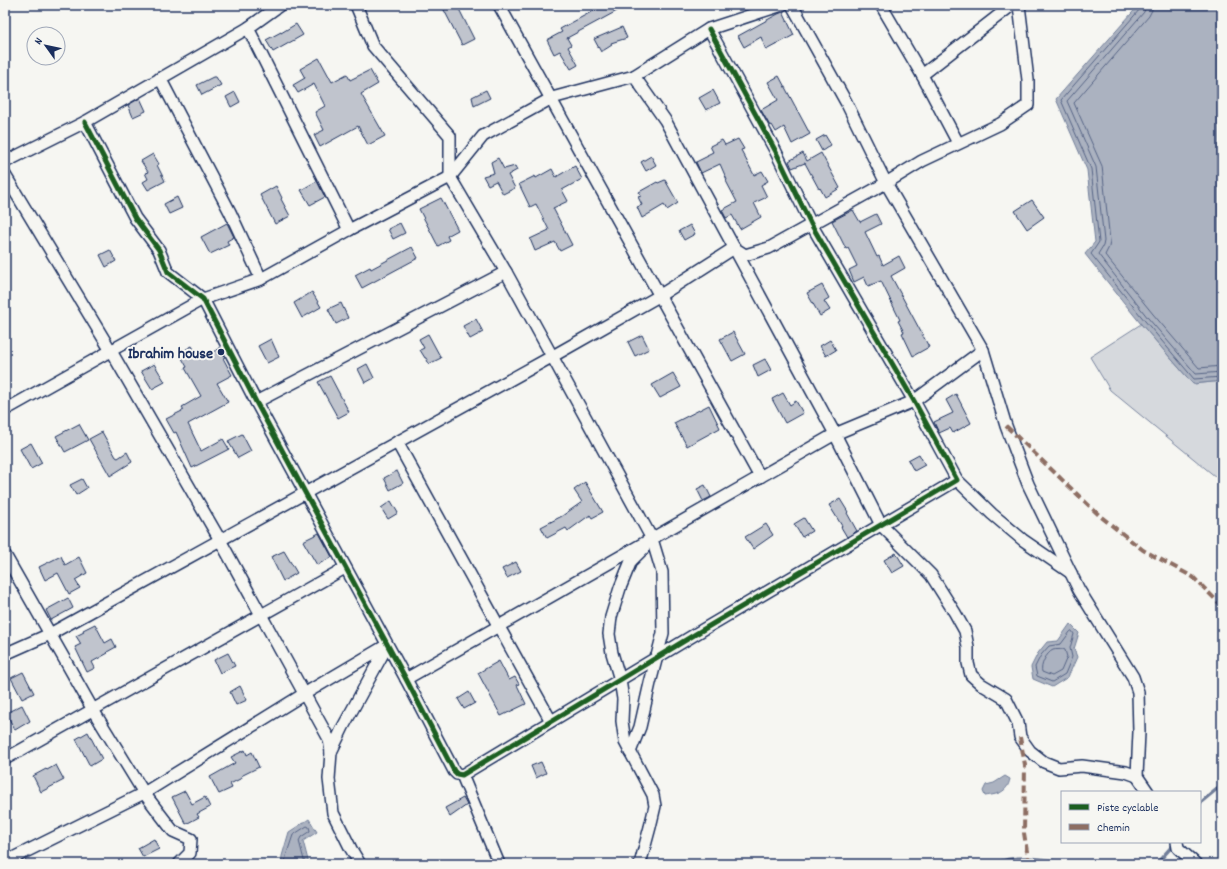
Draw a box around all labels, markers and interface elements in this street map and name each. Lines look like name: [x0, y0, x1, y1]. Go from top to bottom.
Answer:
north arrow: [26, 26, 66, 66]
text: N: [31, 35, 48, 48]
place label: Ibrahim house: [128, 343, 213, 366]
marker: Ibrahim house: [216, 347, 226, 357]
legend: [1061, 791, 1201, 843]
text: Piste cyclable: [1097, 800, 1158, 817]
text: Chemin: [1097, 820, 1130, 837]

